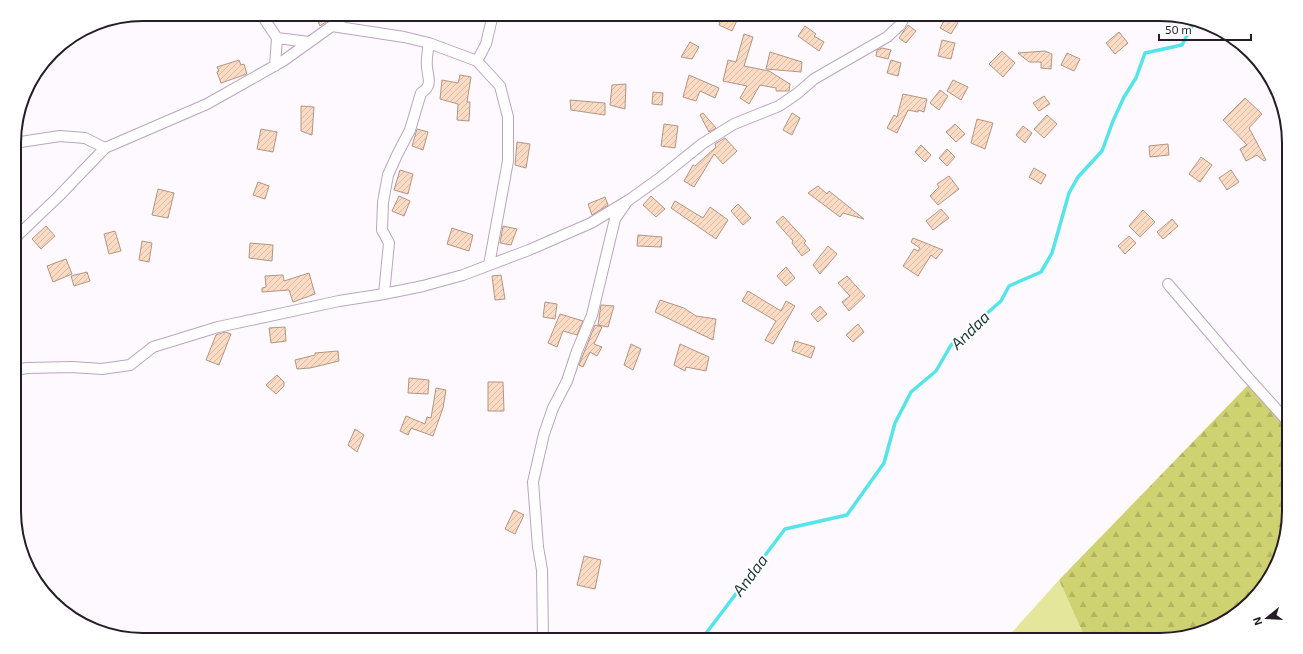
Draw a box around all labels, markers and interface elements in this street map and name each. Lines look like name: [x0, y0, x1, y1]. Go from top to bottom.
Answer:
scale bar: [1159, 16, 1251, 42]
text: 50 m: [1165, 22, 1192, 36]
water label: Andaa: [946, 307, 993, 353]
water label: Andaa: [727, 550, 771, 600]
north arrow: [1247, 598, 1287, 638]
text: N: [1250, 615, 1264, 627]

